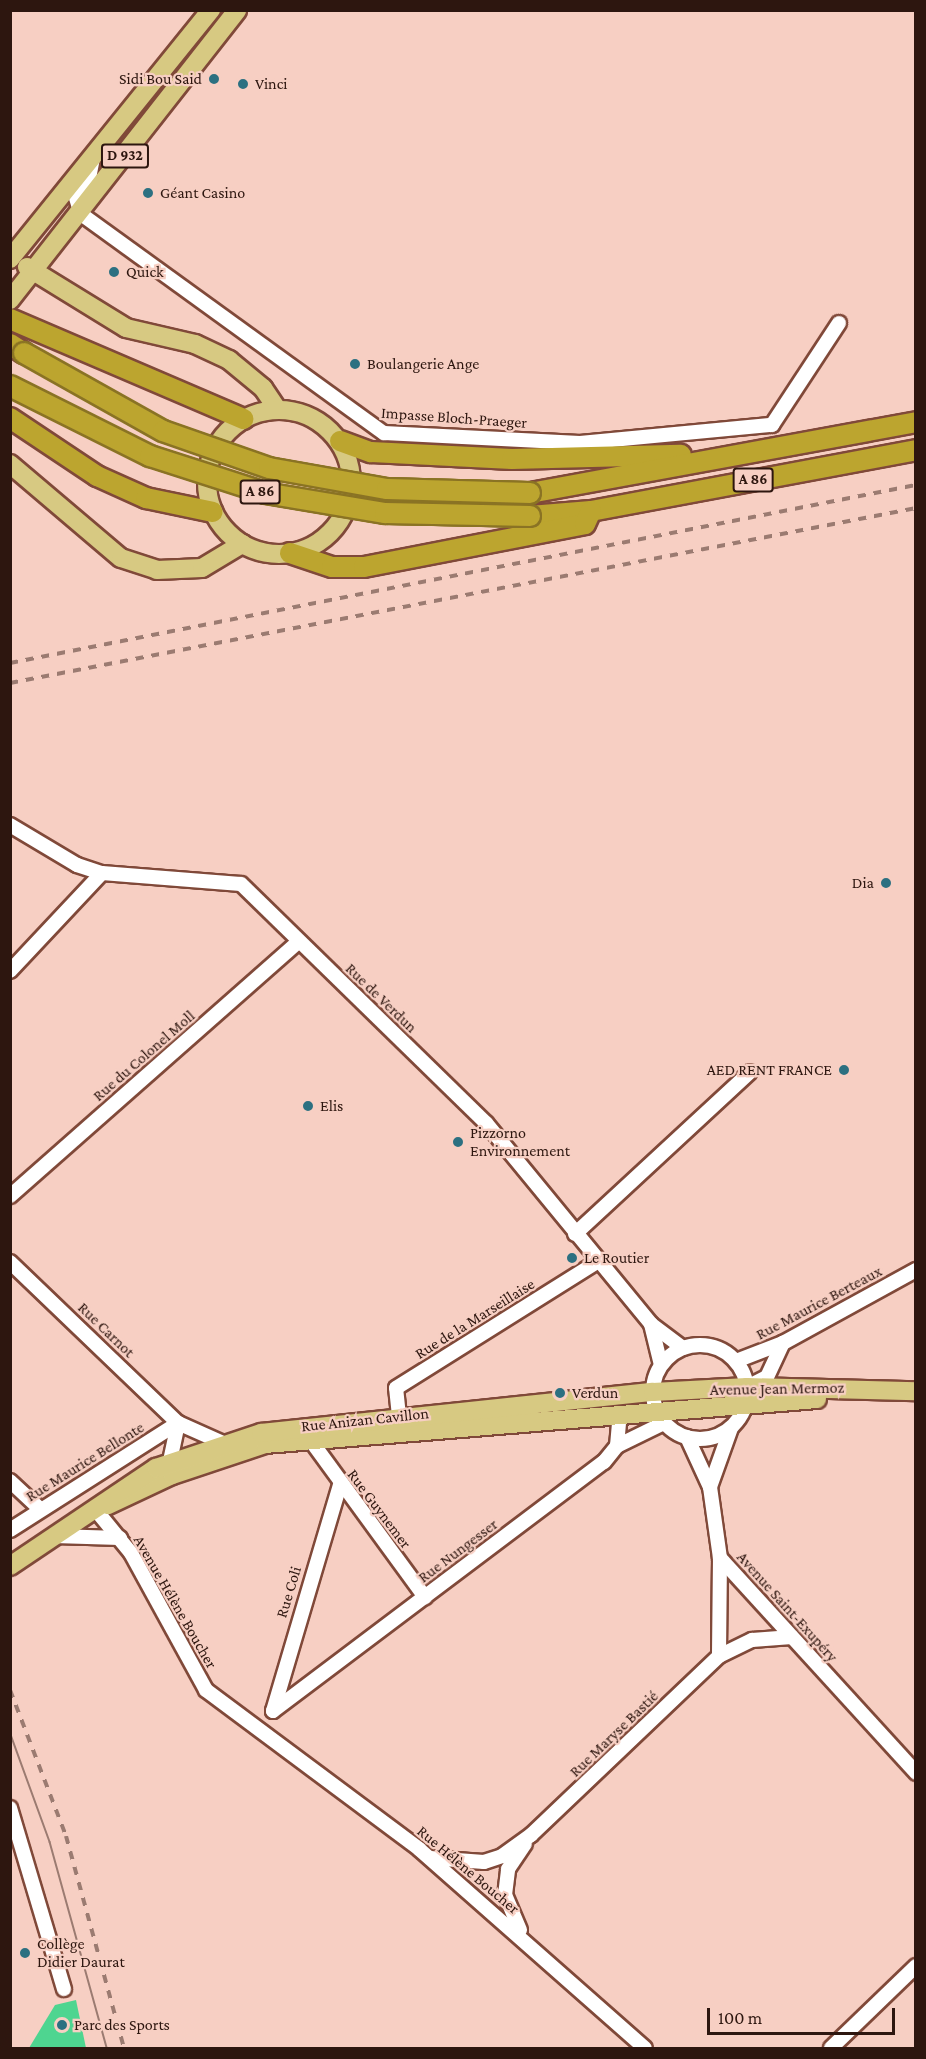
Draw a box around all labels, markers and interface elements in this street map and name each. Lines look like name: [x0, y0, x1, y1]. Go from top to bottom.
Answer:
place label: Sidi Bou Said: [119, 69, 202, 89]
marker: Sidi Bou Said: [207, 72, 221, 86]
place label: Vinci: [255, 74, 287, 94]
marker: Vinci: [236, 77, 250, 91]
road number: D 932: [100, 144, 150, 168]
place label: Géant Casino: [160, 183, 245, 203]
marker: Géant Casino: [141, 186, 155, 200]
place label: Quick: [126, 262, 164, 282]
marker: Quick: [107, 265, 121, 279]
place label: Boulangerie Ange: [367, 354, 479, 374]
marker: Boulangerie Ange: [348, 357, 362, 371]
street label: Impasse Bloch-Praeger: [380, 403, 528, 433]
road number: A 86: [732, 468, 774, 492]
road number: A 86: [239, 480, 281, 504]
place label: Dia: [852, 873, 874, 893]
marker: Dia: [879, 876, 893, 890]
street label: Rue de Verdun: [341, 959, 421, 1037]
street label: Rue du Colonel Moll: [89, 1006, 199, 1106]
place label: AED RENT FRANCE: [707, 1060, 832, 1080]
marker: AED RENT FRANCE: [837, 1063, 851, 1077]
place label: Elis: [320, 1096, 343, 1116]
marker: Elis: [301, 1099, 315, 1113]
place label: Pizzorno Environnement: [470, 1123, 570, 1161]
marker: Pizzorno Environnement: [451, 1135, 465, 1149]
place label: Le Routier: [584, 1248, 649, 1268]
marker: Le Routier: [565, 1251, 579, 1265]
street label: Rue Maurice Berteaux: [753, 1262, 885, 1344]
street label: Rue de la Marseillaise: [412, 1274, 538, 1364]
street label: Rue Carnot: [74, 1298, 138, 1362]
street label: Avenue Jean Mermoz: [710, 1378, 844, 1400]
place label: Verdun: [572, 1383, 618, 1403]
marker: Verdun: [553, 1386, 567, 1400]
street label: Rue Anizan Cavillon: [300, 1404, 430, 1436]
street label: Rue Maurice Bellonte: [22, 1418, 148, 1506]
street label: Rue Guynemer: [343, 1466, 415, 1552]
street label: Rue Nungesser: [414, 1515, 502, 1587]
street label: Avenue Hélène Boucher: [129, 1532, 221, 1672]
street label: Avenue Saint-Exupéry: [732, 1548, 842, 1666]
street label: Rue Coli: [272, 1564, 306, 1620]
street label: Rue Maryse Bastié: [566, 1687, 662, 1781]
street label: Rue Hélène Boucher: [413, 1822, 523, 1918]
place label: Collège Didier Daurat: [37, 1934, 125, 1972]
marker: Collège Didier Daurat: [18, 1946, 32, 1960]
scale bar: [710, 1996, 898, 2034]
text: 100 m: [718, 2008, 762, 2028]
place label: Parc des Sports: [74, 2015, 170, 2035]
marker: Parc des Sports: [55, 2018, 69, 2032]

